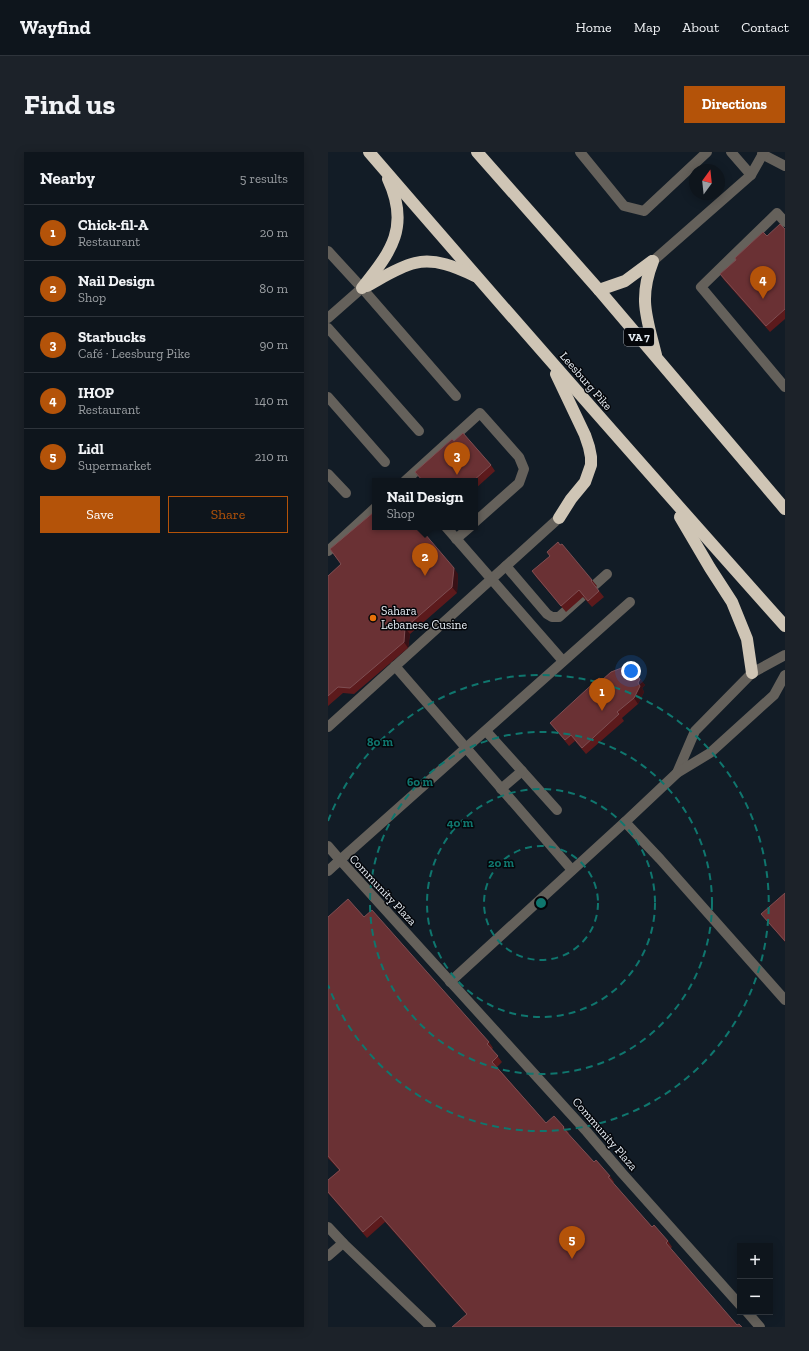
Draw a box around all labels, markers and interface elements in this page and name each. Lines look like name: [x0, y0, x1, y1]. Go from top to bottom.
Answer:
text: Wayfind: [20, 16, 91, 39]
text: Home: [576, 19, 612, 36]
text: Map: [634, 19, 660, 36]
text: About: [682, 19, 719, 36]
text: Contact: [741, 19, 789, 36]
button: Directions: [684, 86, 785, 123]
text: Find us: [24, 88, 115, 121]
north arrow: [689, 164, 725, 200]
text: Nearby: [40, 168, 95, 188]
text: 5 results: [240, 171, 288, 186]
text: Chick-fil-A: [78, 216, 148, 234]
text: 1: [50, 225, 56, 240]
text: 20 m: [260, 225, 288, 240]
text: Restaurant: [78, 234, 140, 249]
pin: 4: [750, 266, 776, 299]
text: Nail Design: [78, 272, 155, 290]
text: 2: [50, 281, 56, 296]
text: 80 m: [259, 281, 288, 296]
text: Shop: [78, 290, 106, 305]
text: Starbucks: [78, 328, 146, 346]
road number: VA 7: [624, 328, 654, 346]
text: 3: [50, 337, 56, 352]
text: 90 m: [259, 337, 288, 352]
text: Café · Leesburg Pike: [78, 346, 190, 361]
street label: Leesburg Pike: [557, 349, 615, 413]
text: IHOP: [78, 384, 114, 402]
text: 4: [49, 393, 57, 408]
text: 140 m: [254, 393, 288, 408]
text: Restaurant: [78, 402, 140, 417]
text: Lidl: [78, 440, 104, 458]
pin: 3: [444, 442, 470, 475]
text: 5: [50, 449, 56, 464]
text: 210 m: [255, 449, 288, 464]
text: Supermarket: [78, 458, 151, 473]
popup: [372, 478, 478, 530]
text: Nail Design: [387, 488, 463, 506]
button: Save: [40, 496, 160, 533]
button: Share: [168, 496, 288, 533]
text: Shop: [387, 506, 415, 521]
pin: 2: [412, 543, 438, 576]
place label: Sahara Lebanese Cusine: [381, 604, 467, 632]
marker: Sahara Lebanese Cusine: [368, 613, 378, 623]
your location: [621, 661, 641, 681]
pin: 1: [589, 678, 615, 711]
text: 80 m: [367, 735, 394, 749]
text: 60 m: [407, 775, 434, 789]
text: 40 m: [447, 816, 474, 830]
street label: Community Plaza: [347, 852, 420, 929]
text: 20 m: [488, 856, 515, 870]
centre of rings: [534, 896, 548, 910]
street label: Community Plaza: [570, 1095, 641, 1173]
pin: 5: [559, 1226, 585, 1259]
map controls: [737, 1243, 773, 1315]
button: +: [737, 1243, 773, 1279]
button: −: [737, 1279, 773, 1315]

